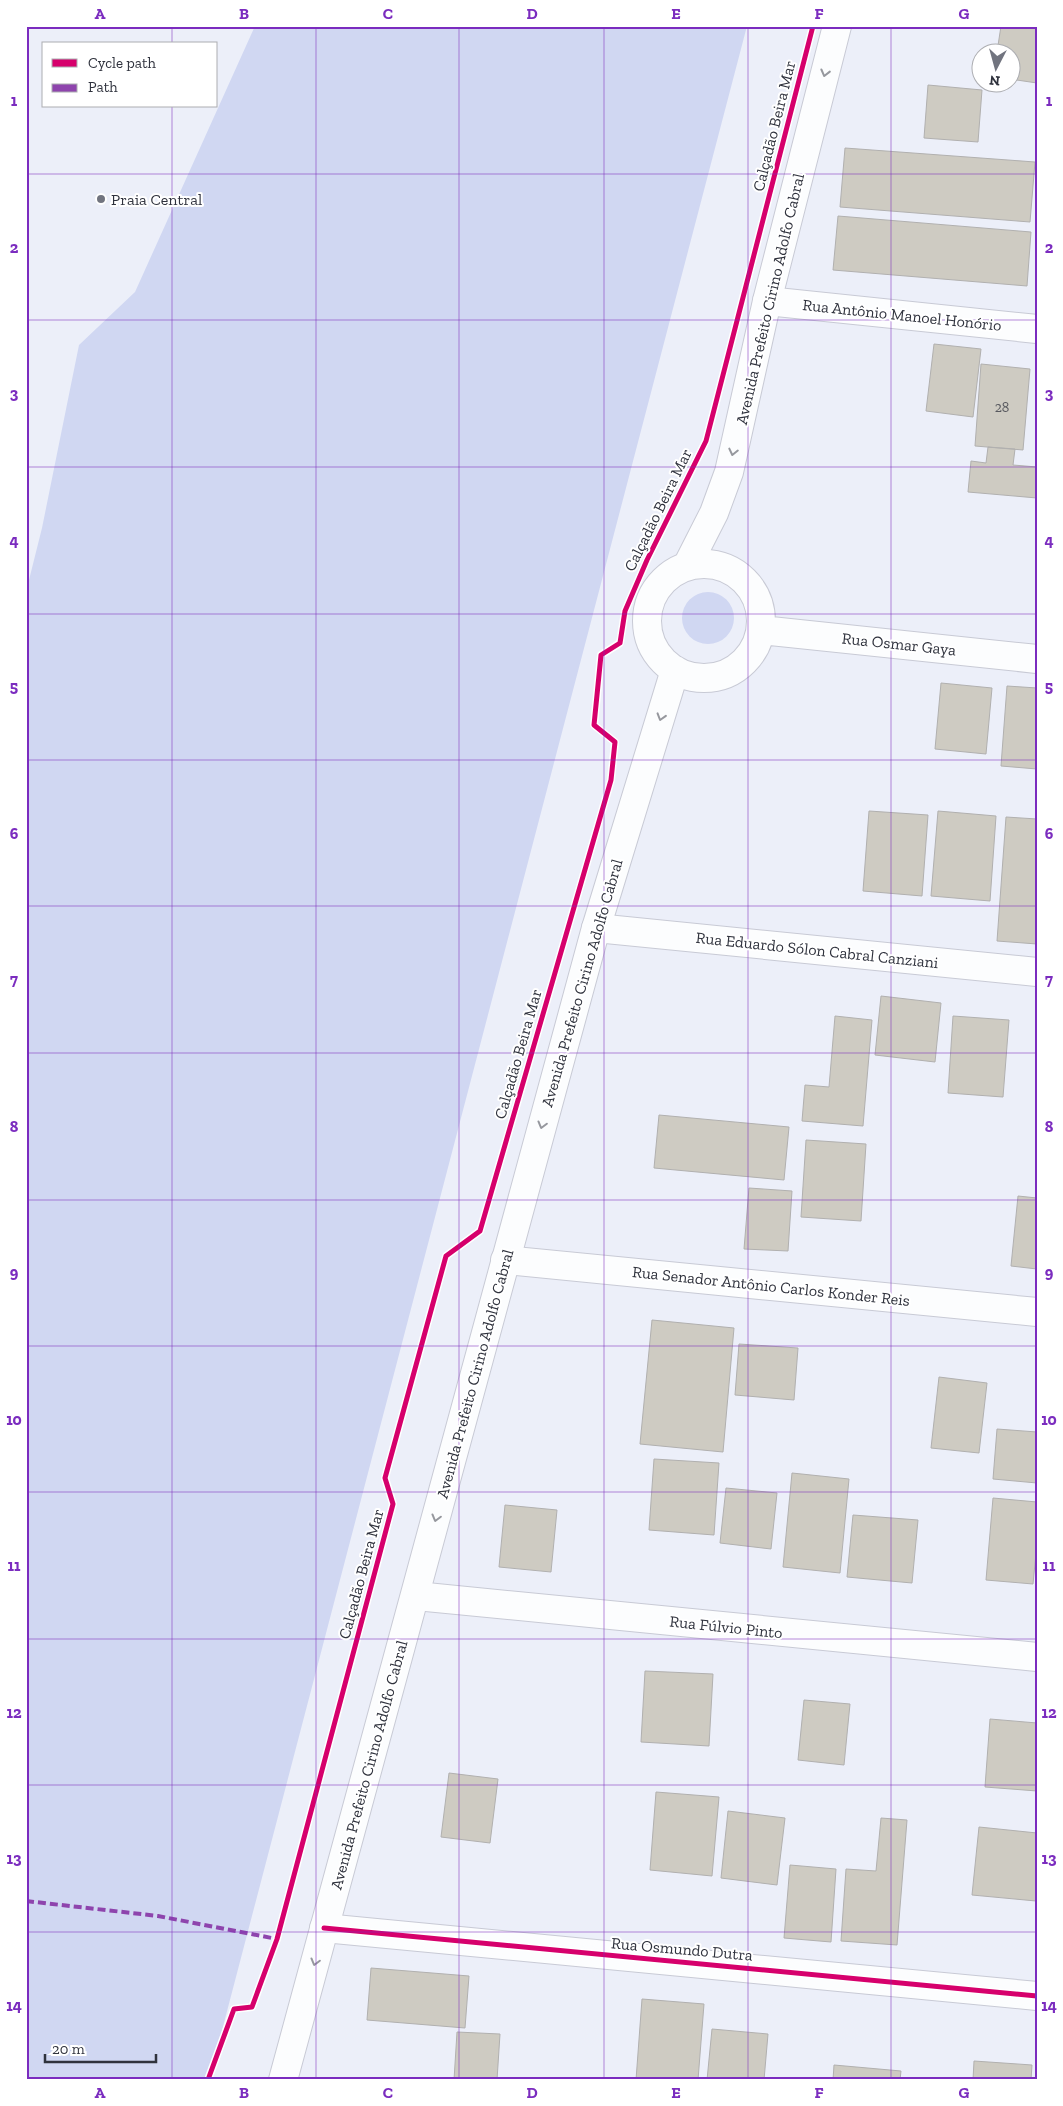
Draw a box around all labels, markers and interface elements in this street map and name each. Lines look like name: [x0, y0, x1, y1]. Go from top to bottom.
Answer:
text: A: [95, 4, 106, 23]
text: B: [239, 4, 249, 23]
text: C: [383, 4, 393, 23]
text: D: [526, 4, 538, 23]
text: E: [671, 4, 681, 23]
text: F: [814, 4, 824, 23]
text: G: [959, 4, 970, 23]
legend: [42, 42, 218, 108]
north arrow: [970, 42, 1020, 92]
text: Cycle path: [88, 54, 157, 72]
street label: Calçadão Beira Mar: [749, 58, 799, 193]
one-way arrow: [820, 69, 831, 78]
text: N: [988, 71, 1001, 89]
text: Path: [88, 78, 118, 96]
text: 1: [11, 91, 18, 110]
text: 1: [1046, 91, 1053, 110]
street label: Avenida Prefeito Cirino Adolfo Cabral: [732, 172, 808, 426]
place label: Praia Central: [111, 190, 202, 209]
marker: Praia Central: [95, 193, 107, 205]
text: 2: [10, 238, 19, 257]
text: 2: [1045, 238, 1054, 257]
street label: Rua Antônio Manoel Honório: [802, 295, 1002, 335]
text: 3: [10, 384, 19, 403]
text: 3: [1045, 384, 1054, 403]
house number: 28: [995, 399, 1009, 416]
street label: Calçadão Beira Mar: [620, 445, 696, 574]
one-way arrow: [728, 448, 739, 457]
text: 4: [9, 531, 19, 550]
text: 4: [1044, 531, 1054, 550]
street label: Rua Osmar Gaya: [841, 629, 957, 659]
text: 5: [10, 677, 18, 696]
text: 5: [1045, 677, 1053, 696]
one-way arrow: [657, 712, 667, 720]
text: 6: [10, 824, 19, 843]
text: 6: [1045, 824, 1054, 843]
street label: Avenida Prefeito Cirino Adolfo Cabral: [537, 857, 627, 1109]
street label: Rua Eduardo Sólon Cabral Canziani: [695, 928, 940, 972]
text: 7: [10, 970, 18, 989]
text: 7: [1045, 970, 1053, 989]
street label: Calçadão Beira Mar: [490, 987, 546, 1121]
text: 8: [10, 1117, 19, 1136]
text: 8: [1045, 1117, 1054, 1136]
one-way arrow: [537, 1120, 548, 1129]
street label: Avenida Prefeito Cirino Adolfo Cabral: [433, 1247, 517, 1501]
street label: Rua Senador Antônio Carlos Konder Reis: [631, 1262, 911, 1310]
text: 9: [10, 1263, 19, 1282]
text: 9: [1045, 1263, 1054, 1282]
text: 10: [6, 1410, 22, 1429]
text: 10: [1041, 1410, 1057, 1429]
street label: Calçadão Beira Mar: [334, 1507, 388, 1641]
one-way arrow: [432, 1514, 442, 1522]
text: 11: [8, 1556, 21, 1575]
text: 11: [1043, 1556, 1056, 1575]
street label: Rua Fúlvio Pinto: [669, 1612, 783, 1642]
street label: Avenida Prefeito Cirino Adolfo Cabral: [327, 1638, 411, 1892]
text: 12: [6, 1703, 22, 1722]
text: 12: [1041, 1703, 1057, 1722]
text: 13: [7, 1849, 22, 1868]
text: 13: [1042, 1849, 1057, 1868]
street label: Rua Osmundo Dutra: [610, 1933, 754, 1965]
one-way arrow: [310, 1957, 321, 1966]
text: 14: [6, 1996, 22, 2015]
text: 14: [1041, 1996, 1057, 2015]
scale bar: [45, 2031, 156, 2063]
text: 20 m: [52, 2040, 85, 2058]
text: A: [95, 2083, 106, 2102]
text: B: [239, 2083, 249, 2102]
text: C: [383, 2083, 393, 2102]
text: D: [526, 2083, 538, 2102]
text: E: [671, 2083, 681, 2102]
text: F: [814, 2083, 824, 2102]
text: G: [959, 2083, 970, 2102]

